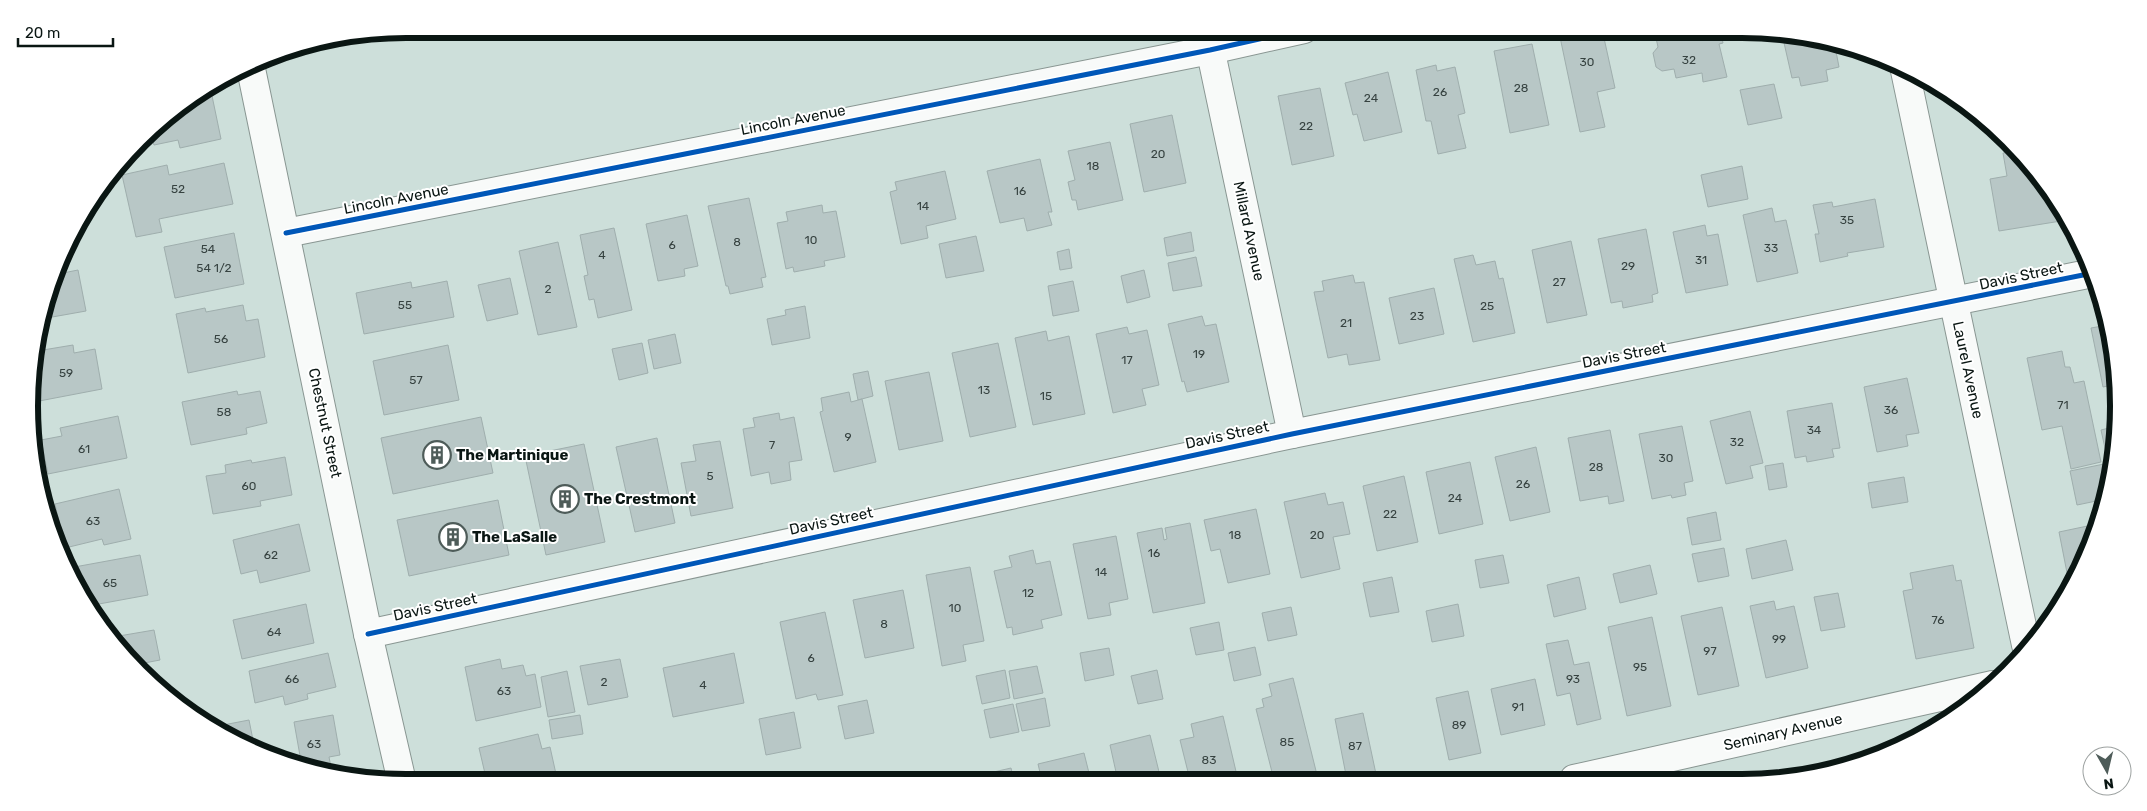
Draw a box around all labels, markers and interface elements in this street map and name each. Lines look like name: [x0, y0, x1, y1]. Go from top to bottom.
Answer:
scale bar: [18, 15, 112, 47]
text: 20 m: [25, 24, 60, 42]
house number: 32: [1682, 53, 1696, 67]
house number: 30: [1580, 55, 1594, 69]
house number: 28: [1514, 81, 1528, 95]
house number: 26: [1433, 85, 1447, 99]
house number: 24: [1364, 91, 1379, 105]
street label: Lincoln Avenue: [739, 101, 847, 139]
house number: 22: [1299, 119, 1313, 133]
house number: 20: [1151, 147, 1165, 161]
house number: 18: [1087, 159, 1099, 173]
street label: Lincoln Avenue: [342, 180, 450, 218]
street label: Millard Avenue: [1230, 180, 1268, 282]
house number: 52: [171, 182, 185, 196]
house number: 16: [1014, 184, 1026, 198]
house number: 14: [917, 199, 930, 213]
house number: 35: [1840, 213, 1854, 227]
house number: 10: [805, 233, 817, 247]
house number: 8: [733, 235, 741, 249]
house number: 6: [668, 238, 676, 252]
house number: 33: [1764, 241, 1778, 255]
house number: 54: [201, 242, 216, 256]
house number: 4: [598, 248, 606, 262]
house number: 31: [1695, 253, 1707, 267]
street label: Davis Street: [1978, 258, 2065, 294]
house number: 29: [1621, 259, 1635, 273]
house number: 54 1/2: [196, 261, 232, 275]
house number: 27: [1552, 275, 1566, 289]
house number: 2: [544, 282, 552, 296]
house number: 55: [398, 298, 412, 312]
house number: 25: [1480, 299, 1494, 313]
house number: 23: [1410, 309, 1424, 323]
house number: 21: [1340, 316, 1352, 330]
street label: Laurel Avenue: [1949, 320, 1987, 420]
house number: 56: [214, 332, 228, 346]
street label: Davis Street: [1581, 338, 1668, 372]
house number: 19: [1193, 347, 1205, 361]
house number: 17: [1121, 353, 1133, 367]
house number: 59: [59, 366, 73, 380]
street label: Chestnut Street: [305, 366, 345, 480]
house number: 57: [409, 373, 423, 387]
house number: 13: [978, 383, 990, 397]
house number: 15: [1040, 389, 1052, 403]
house number: 71: [2057, 398, 2069, 412]
house number: 36: [1884, 403, 1898, 417]
house number: 58: [217, 405, 231, 419]
street label: Davis Street: [1184, 417, 1271, 453]
house number: 34: [1807, 423, 1822, 437]
house number: 9: [844, 430, 852, 444]
house number: 32: [1730, 435, 1744, 449]
house number: 7: [769, 438, 775, 452]
building icon: The Martinique: [422, 440, 452, 470]
house number: 61: [78, 442, 90, 456]
place label: The Martinique: [456, 446, 568, 464]
house number: 30: [1659, 451, 1673, 465]
house number: 28: [1589, 460, 1603, 474]
house number: 5: [706, 469, 714, 483]
house number: 26: [1516, 477, 1530, 491]
house number: 60: [242, 479, 256, 493]
building icon: The Crestmont: [550, 484, 580, 514]
place label: The Crestmont: [584, 490, 696, 508]
house number: 24: [1448, 491, 1463, 505]
street label: Davis Street: [788, 503, 875, 539]
house number: 22: [1383, 507, 1397, 521]
house number: 63: [86, 514, 100, 528]
building icon: The LaSalle: [438, 522, 468, 552]
place label: The LaSalle: [472, 528, 557, 546]
house number: 18: [1229, 528, 1241, 542]
house number: 20: [1310, 528, 1324, 542]
house number: 16: [1148, 546, 1160, 560]
house number: 62: [264, 548, 278, 562]
house number: 14: [1095, 565, 1108, 579]
house number: 65: [103, 576, 117, 590]
house number: 12: [1022, 586, 1034, 600]
street label: Davis Street: [392, 589, 479, 625]
house number: 10: [949, 601, 961, 615]
house number: 76: [1931, 613, 1945, 627]
house number: 8: [880, 617, 888, 631]
house number: 64: [267, 625, 282, 639]
house number: 99: [1772, 632, 1786, 646]
house number: 97: [1703, 644, 1717, 658]
house number: 6: [807, 651, 815, 665]
house number: 95: [1633, 660, 1647, 674]
house number: 66: [285, 672, 299, 686]
house number: 93: [1566, 672, 1580, 686]
house number: 2: [600, 675, 608, 689]
house number: 4: [699, 678, 707, 692]
house number: 63: [497, 684, 511, 698]
house number: 91: [1512, 700, 1524, 714]
street label: Seminary Avenue: [1722, 710, 1844, 754]
house number: 89: [1452, 718, 1466, 732]
house number: 85: [1280, 735, 1294, 749]
house number: 63: [307, 737, 321, 751]
house number: 87: [1348, 739, 1362, 753]
north arrow: [2082, 746, 2132, 796]
house number: 83: [1202, 753, 1216, 767]
text: N: [2103, 774, 2115, 792]

